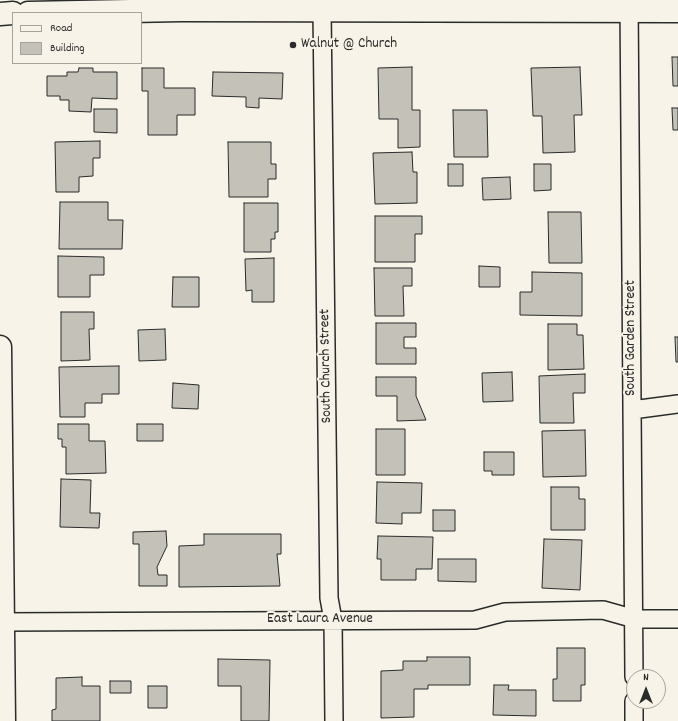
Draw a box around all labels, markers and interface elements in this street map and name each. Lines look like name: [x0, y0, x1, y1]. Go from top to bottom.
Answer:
legend: [12, 12, 142, 64]
text: Road: [50, 20, 72, 37]
place label: Walnut @ Church: [301, 36, 397, 54]
text: Building: [50, 40, 85, 57]
marker: Walnut @ Church: [288, 40, 298, 50]
street label: South Garden Street: [623, 280, 641, 396]
street label: South Church Street: [317, 309, 337, 423]
street label: East Laura Avenue: [267, 611, 373, 629]
north arrow: [626, 669, 666, 709]
text: N: [643, 670, 649, 686]

